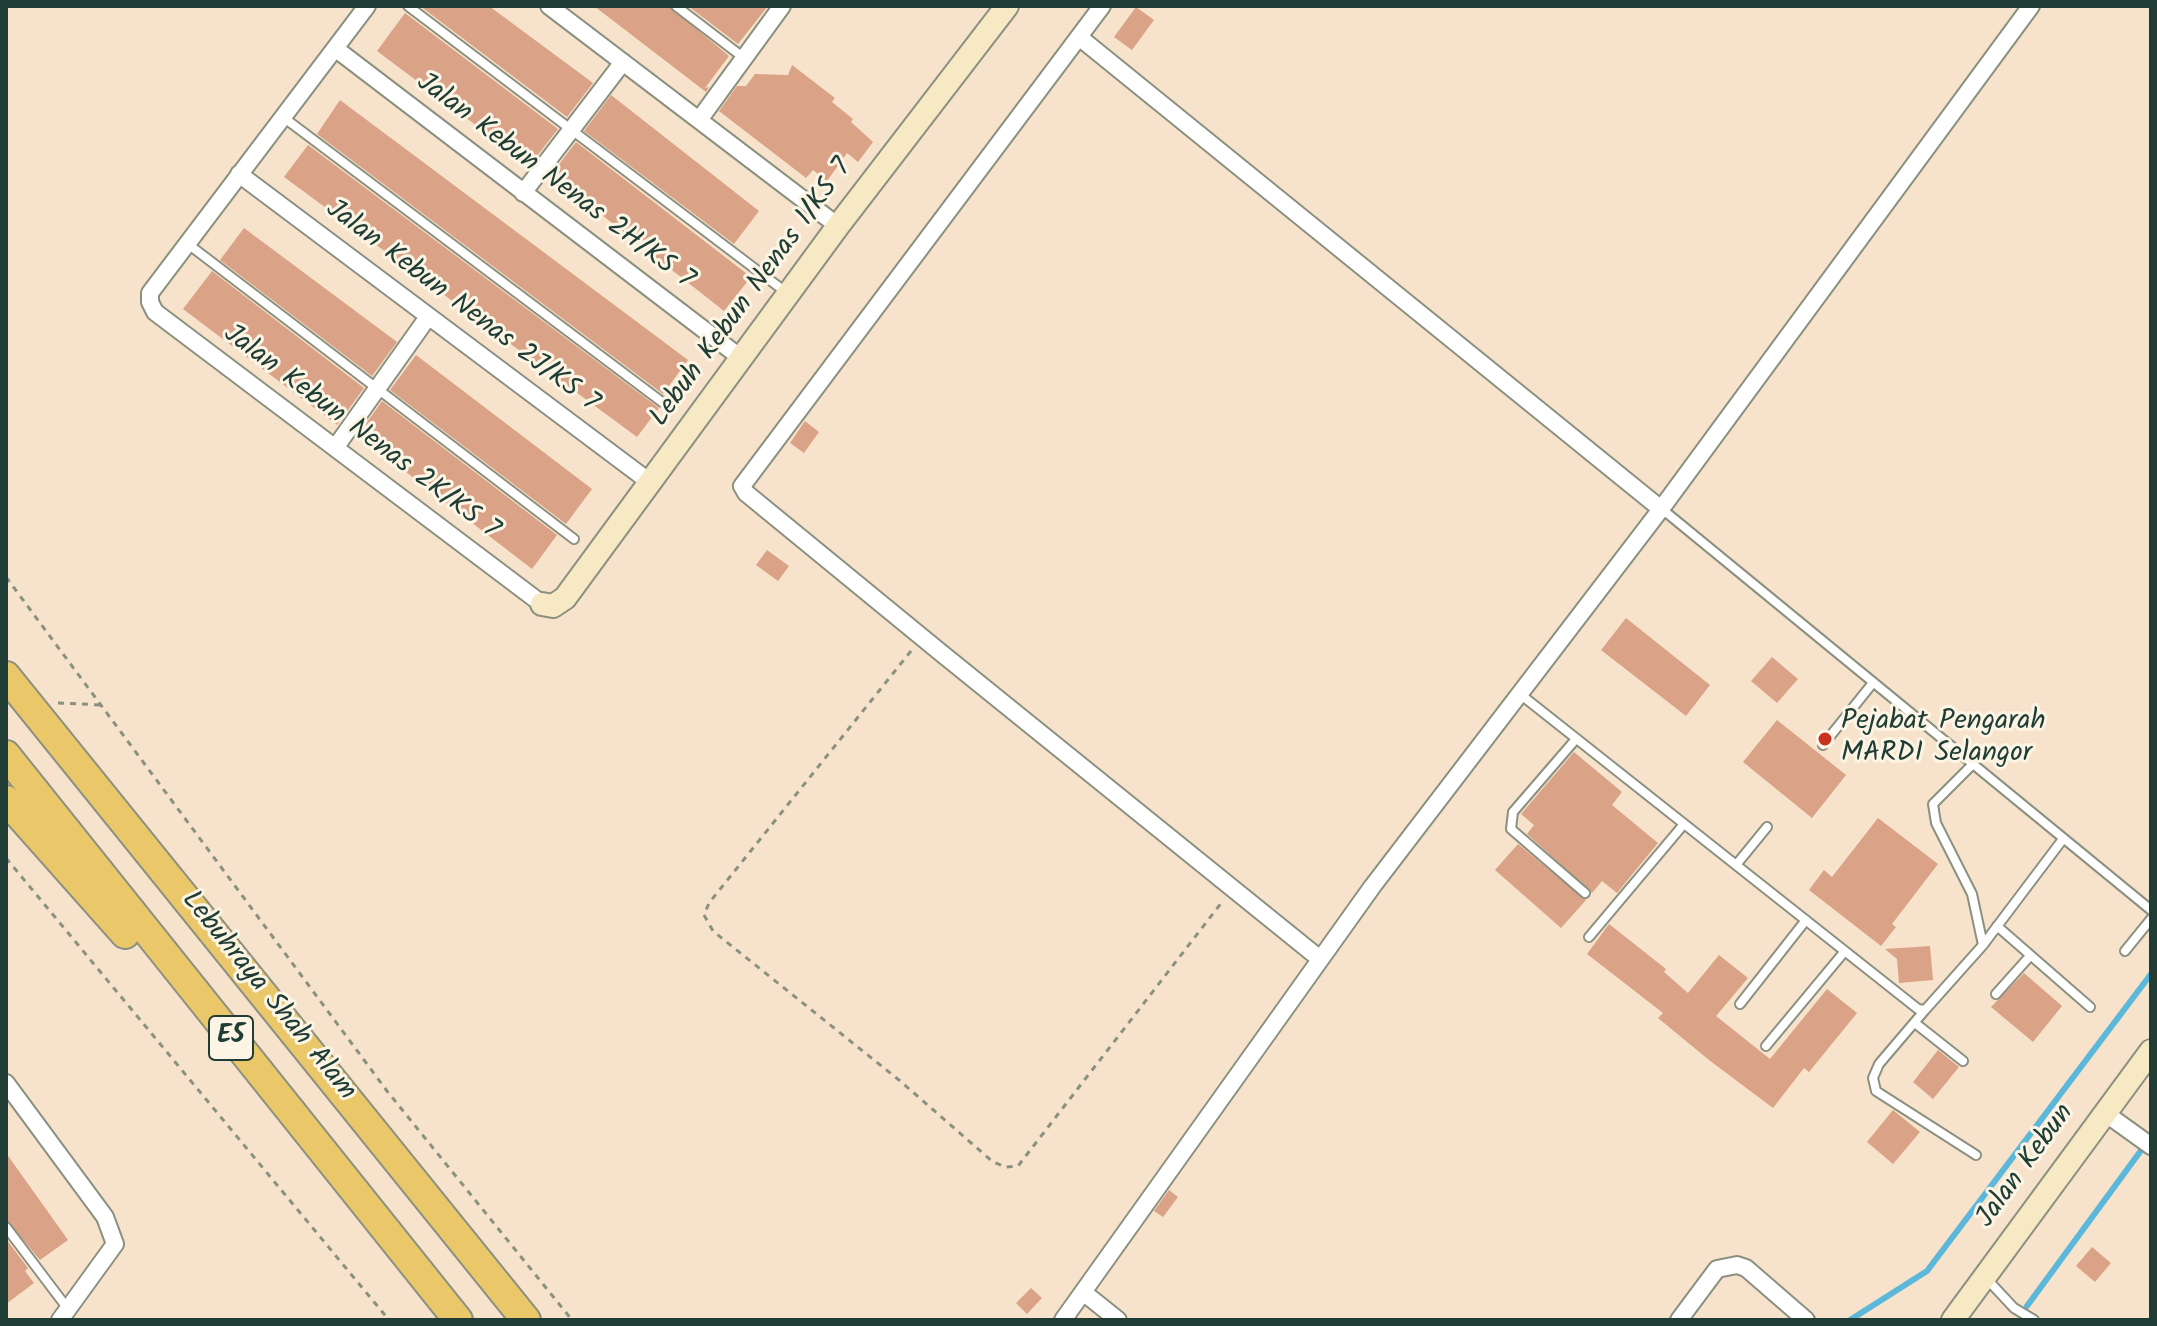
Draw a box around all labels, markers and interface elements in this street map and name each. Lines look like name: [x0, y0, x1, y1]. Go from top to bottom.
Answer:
street label: Jalan Kebun Nenas 2H/KS 7: [408, 68, 700, 298]
street label: Lebuh Kebun Nenas 1/KS 7: [645, 154, 861, 434]
street label: Jalan Kebun Nenas 2J/KS 7: [318, 194, 604, 422]
street label: Jalan Kebun Nenas 2K/KS 7: [215, 319, 505, 549]
place label: Pejabat Pengarah MARDI Selangor: [1841, 706, 2046, 772]
marker: Pejabat Pengarah MARDI Selangor: [1816, 730, 1834, 748]
street label: Lebuhraya Shah Alam: [172, 886, 362, 1108]
road number: E5: [209, 1016, 253, 1060]
street label: Jalan Kebun: [1971, 1099, 2083, 1235]

